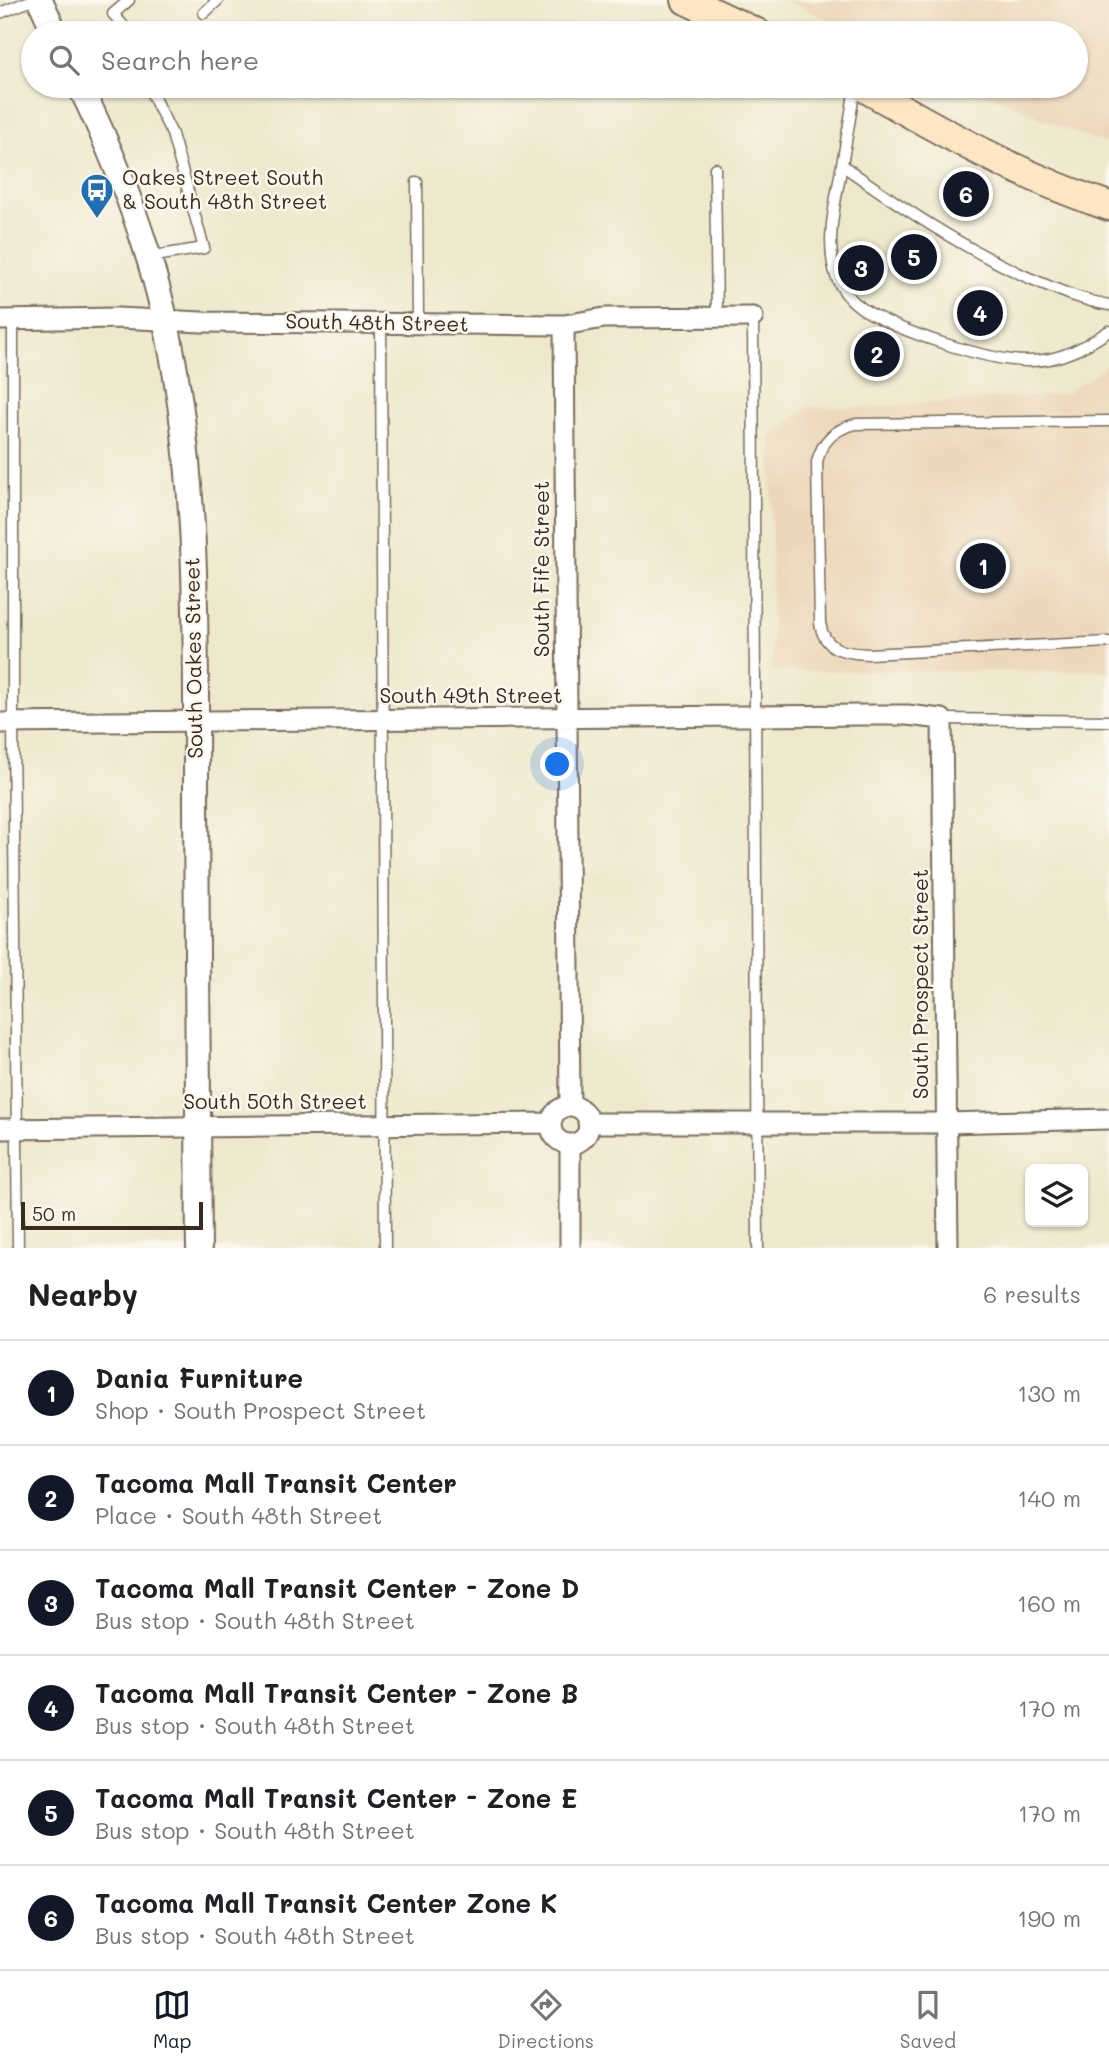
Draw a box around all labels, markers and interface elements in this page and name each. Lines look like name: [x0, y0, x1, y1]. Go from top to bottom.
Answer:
search box: [21, 21, 1088, 98]
icon: search: [45, 41, 83, 79]
text: Search here: [101, 43, 259, 77]
place label: Oakes Street South & South 48th Street: [122, 163, 327, 214]
pin: 6: [943, 168, 989, 220]
bus stop icon: Oakes Street South & South 48th Street: [78, 171, 116, 220]
pin: 5: [891, 231, 937, 283]
pin: 3: [838, 242, 884, 294]
pin: 4: [957, 287, 1003, 339]
street label: South 48th Street: [285, 306, 469, 337]
pin: 2: [854, 328, 900, 380]
street label: South Fife Street: [527, 481, 554, 657]
pin: 1: [960, 540, 1006, 592]
street label: South Oakes Street: [177, 557, 208, 759]
street label: South 49th Street: [380, 681, 562, 708]
your location: [540, 747, 574, 781]
street label: South Prospect Street: [906, 869, 933, 1099]
street label: South 50th Street: [183, 1087, 367, 1114]
map controls: [1025, 1164, 1088, 1227]
button: layers: [1025, 1164, 1088, 1227]
scale bar: [21, 1199, 203, 1231]
text: 50 m: [32, 1201, 76, 1226]
text: Nearby: [28, 1274, 138, 1314]
text: 6 results: [983, 1279, 1081, 1309]
text: Dania Furniture: [95, 1361, 303, 1395]
text: 1: [46, 1378, 56, 1408]
text: 130 m: [1017, 1378, 1081, 1408]
text: Shop · South Prospect Street: [95, 1395, 426, 1425]
text: Tacoma Mall Transit Center: [95, 1466, 457, 1500]
text: 2: [45, 1483, 57, 1513]
text: 140 m: [1017, 1483, 1081, 1513]
text: Place · South 48th Street: [95, 1500, 382, 1530]
text: Tacoma Mall Transit Center - Zone D: [95, 1571, 579, 1605]
text: 3: [44, 1588, 58, 1618]
text: 160 m: [1017, 1588, 1081, 1618]
text: Bus stop · South 48th Street: [95, 1605, 415, 1635]
text: Tacoma Mall Transit Center - Zone B: [95, 1676, 578, 1710]
text: 4: [44, 1693, 58, 1723]
text: 170 m: [1018, 1693, 1081, 1723]
text: Bus stop · South 48th Street: [95, 1710, 415, 1740]
text: Tacoma Mall Transit Center - Zone E: [95, 1781, 577, 1815]
text: 5: [44, 1798, 58, 1828]
text: 170 m: [1018, 1798, 1081, 1828]
text: Bus stop · South 48th Street: [95, 1815, 415, 1845]
text: Tacoma Mall Transit Center Zone K: [95, 1886, 557, 1920]
text: 6: [44, 1903, 58, 1933]
text: 190 m: [1017, 1903, 1081, 1933]
text: Bus stop · South 48th Street: [95, 1920, 415, 1950]
tab: Map: [153, 1986, 192, 2053]
tab: Directions: [497, 1986, 594, 2053]
tab: Saved: [900, 1986, 956, 2053]

